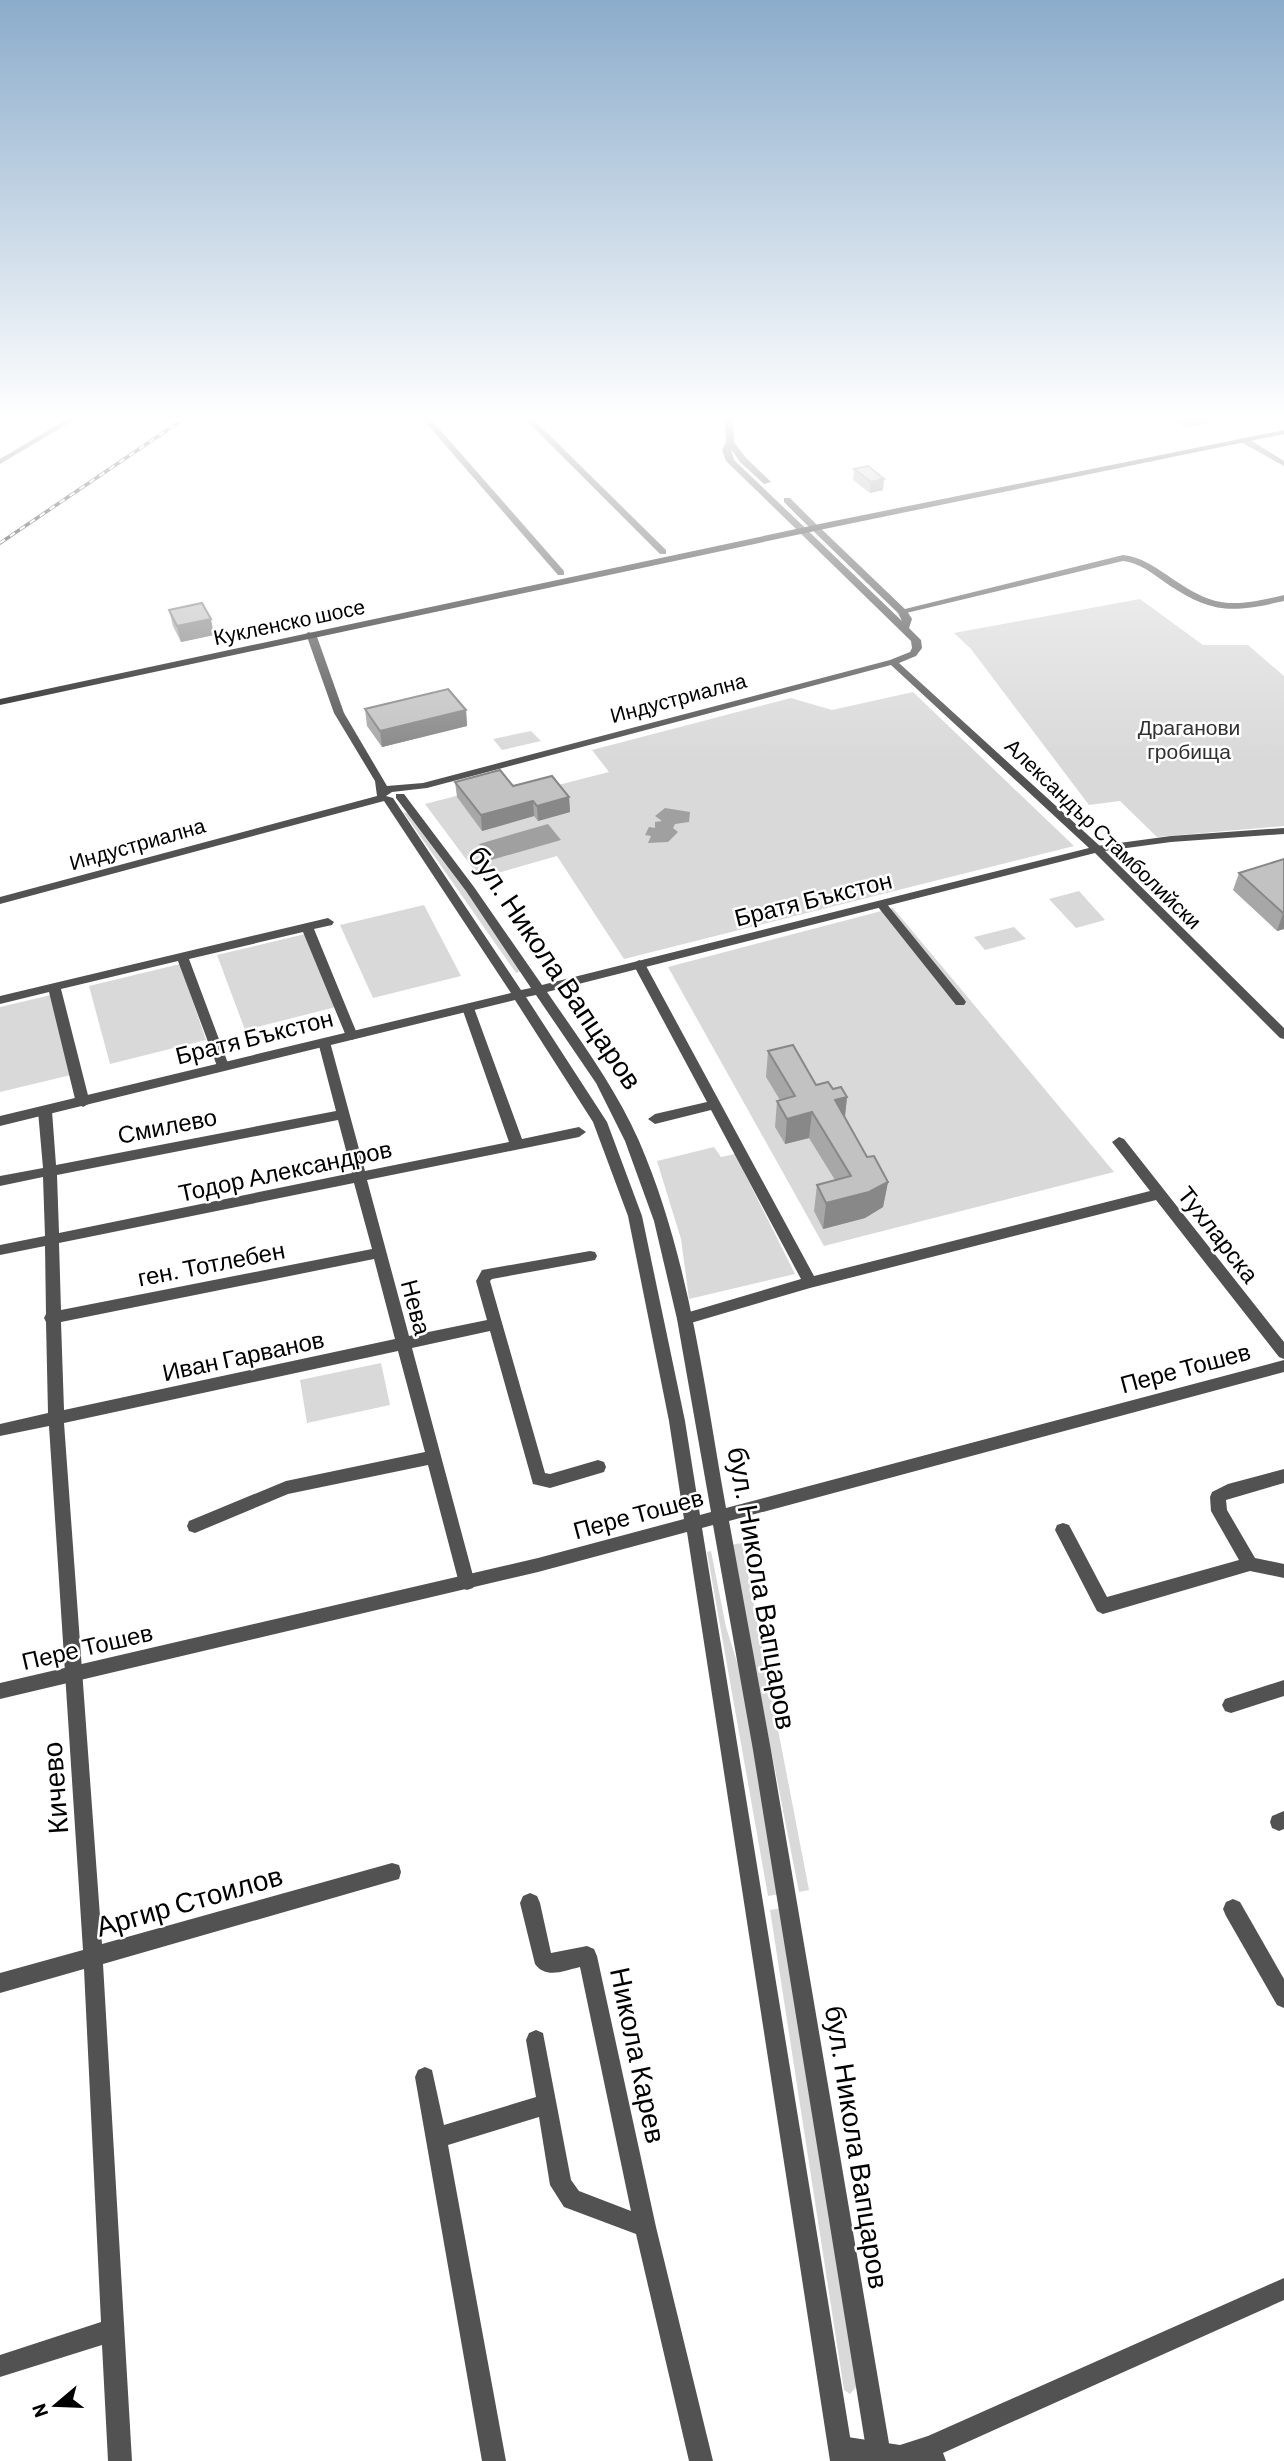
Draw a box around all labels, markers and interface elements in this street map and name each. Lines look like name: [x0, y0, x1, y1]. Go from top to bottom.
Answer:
street label: Кукленско шосе: [211, 593, 367, 649]
street label: Индустриална: [607, 667, 749, 727]
park label: Драганови гробища: [1138, 714, 1240, 763]
street label: Александър Стамболийски: [1001, 733, 1207, 933]
street label: Индустриална: [66, 812, 208, 874]
street label: бул. Никола Вапцаров: [462, 839, 650, 1095]
street label: Братя Бъкстон: [731, 864, 895, 932]
street label: Братя Бъкстон: [172, 1002, 336, 1070]
street label: Смилево: [115, 1101, 219, 1149]
street label: Тодор Александров: [176, 1133, 394, 1207]
street label: Тухларска: [1172, 1180, 1266, 1289]
street label: ген. Тотлебен: [135, 1235, 287, 1291]
street label: Нева: [396, 1276, 438, 1339]
street label: Иван Гарванов: [159, 1324, 327, 1386]
street label: Пере Тошев: [1117, 1336, 1253, 1398]
street label: бул. Никола Вапцаров: [721, 1444, 805, 1732]
street label: Пере Тошев: [570, 1482, 706, 1544]
street label: Пере Тошев: [19, 1617, 155, 1675]
street label: Кичево: [34, 1741, 74, 1835]
street label: Аргир Стоилов: [92, 1857, 286, 1943]
street label: Никола Карев: [604, 1964, 674, 2146]
street label: бул. Никола Вапцаров: [819, 2003, 897, 2291]
north arrow: [21, 2370, 91, 2440]
text: N: [27, 2401, 52, 2420]

